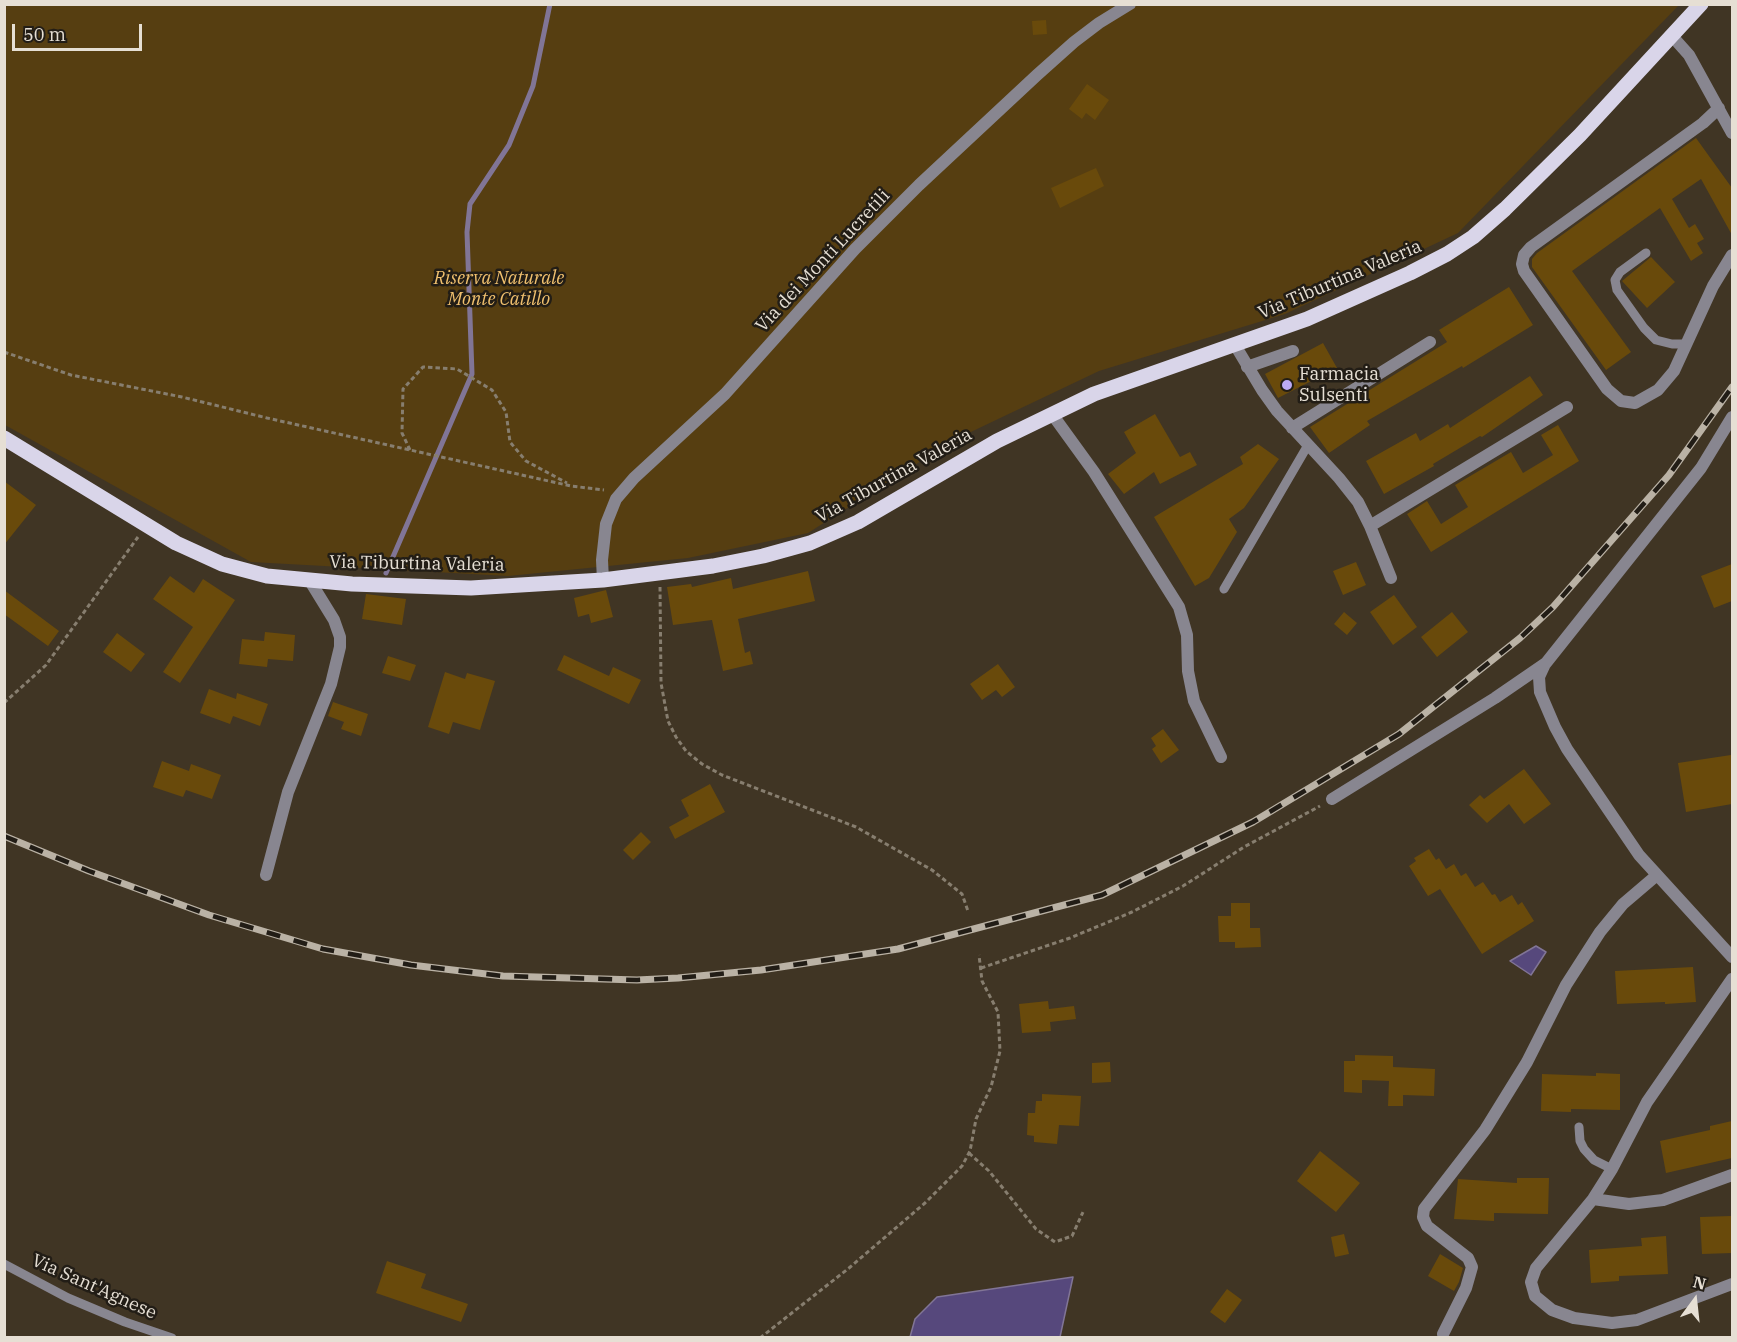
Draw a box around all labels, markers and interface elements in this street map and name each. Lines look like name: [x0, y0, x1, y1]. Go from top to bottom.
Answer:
scale bar: [15, 12, 146, 50]
text: 50 m: [23, 23, 66, 46]
street label: Via dei Monti Lucretili: [751, 185, 895, 337]
street label: Via Tiburtina Valeria: [1255, 236, 1425, 324]
park label: Riserva Naturale Monte Catillo: [434, 268, 564, 310]
place label: Farmacia Sulsenti: [1299, 364, 1379, 406]
marker: Farmacia Sulsenti: [1280, 378, 1294, 392]
street label: Via Tiburtina Valeria: [812, 424, 976, 528]
street label: Via Tiburtina Valeria: [329, 552, 505, 576]
street label: Via Sant'Agnese: [28, 1250, 160, 1324]
north arrow: [1665, 1270, 1725, 1330]
text: N: [1691, 1271, 1708, 1294]

